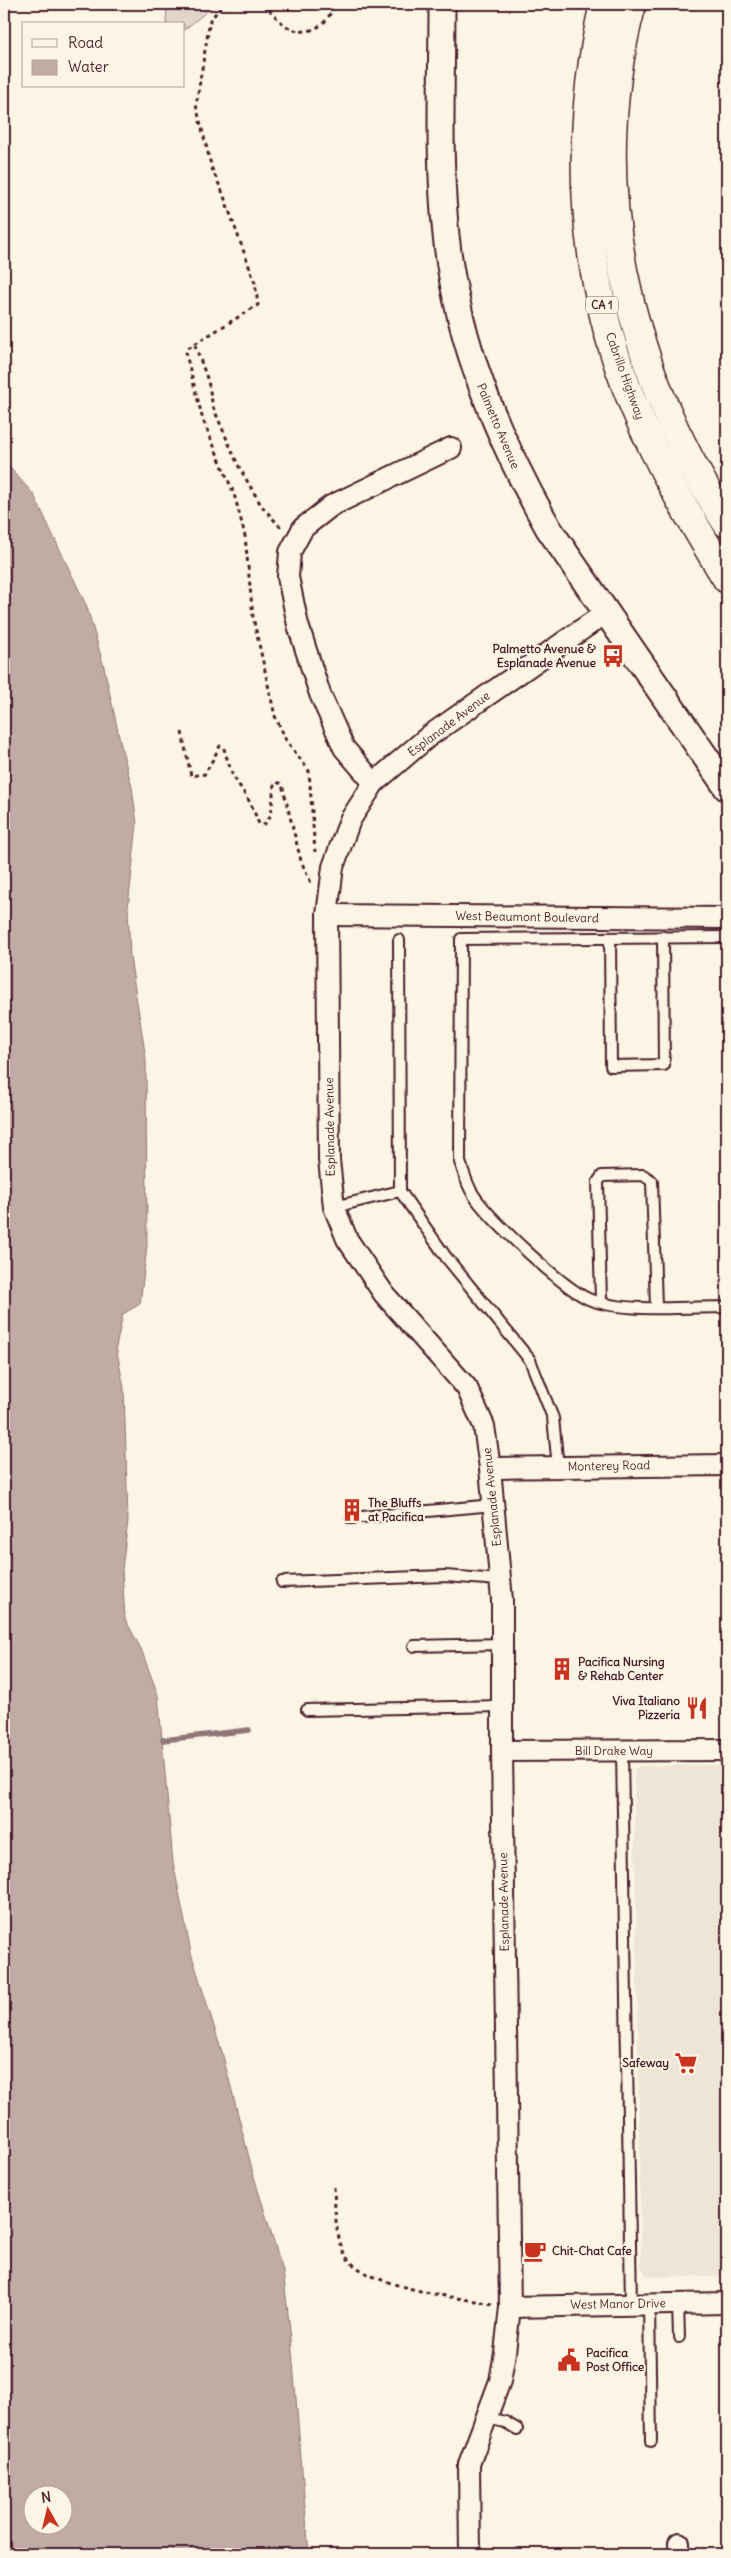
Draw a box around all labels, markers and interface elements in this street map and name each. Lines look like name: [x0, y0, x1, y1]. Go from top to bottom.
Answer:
legend: [22, 22, 185, 88]
text: Road: [68, 33, 103, 52]
text: Water: [68, 57, 109, 76]
road number: CA 1: [586, 296, 618, 314]
street label: Cabrillo Highway: [603, 330, 648, 421]
street label: Palmetto Avenue: [474, 381, 523, 471]
place label: Palmetto Avenue & Esplanade Avenue: [493, 641, 597, 671]
bus stop icon: Palmetto Avenue & Esplanade Avenue: [600, 643, 626, 669]
street label: Esplanade Avenue: [405, 688, 493, 759]
street label: West Beaumont Boulevard: [455, 908, 599, 925]
street label: Esplanade Avenue: [321, 1077, 338, 1177]
street label: Esplanade Avenue: [479, 1447, 504, 1547]
street label: Monterey Road: [568, 1457, 650, 1474]
place label: The Bluffs at Pacifica: [368, 1495, 424, 1524]
building icon: The Bluffs at Pacifica: [339, 1497, 365, 1523]
place label: Pacifica Nursing & Rehab Center: [578, 1654, 665, 1683]
building icon: Pacifica Nursing & Rehab Center: [549, 1656, 575, 1682]
place label: Viva Italiano Pizzeria: [613, 1693, 680, 1722]
restaurant icon: Viva Italiano Pizzeria: [684, 1695, 710, 1721]
street label: Bill Drake Way: [575, 1743, 653, 1758]
street label: Esplanade Avenue: [495, 1852, 512, 1952]
supermarket icon: Safeway: [673, 2050, 699, 2076]
place label: Safeway: [622, 2055, 669, 2071]
cafe icon: Chit-Chat Cafe: [522, 2238, 548, 2264]
place label: Chit-Chat Cafe: [552, 2243, 632, 2258]
street label: West Manor Drive: [570, 2295, 666, 2312]
place label: Pacifica Post Office: [586, 2345, 645, 2374]
public building icon: Pacifica Post Office: [556, 2347, 582, 2373]
north arrow: [22, 2486, 72, 2536]
text: N: [40, 2488, 52, 2507]

